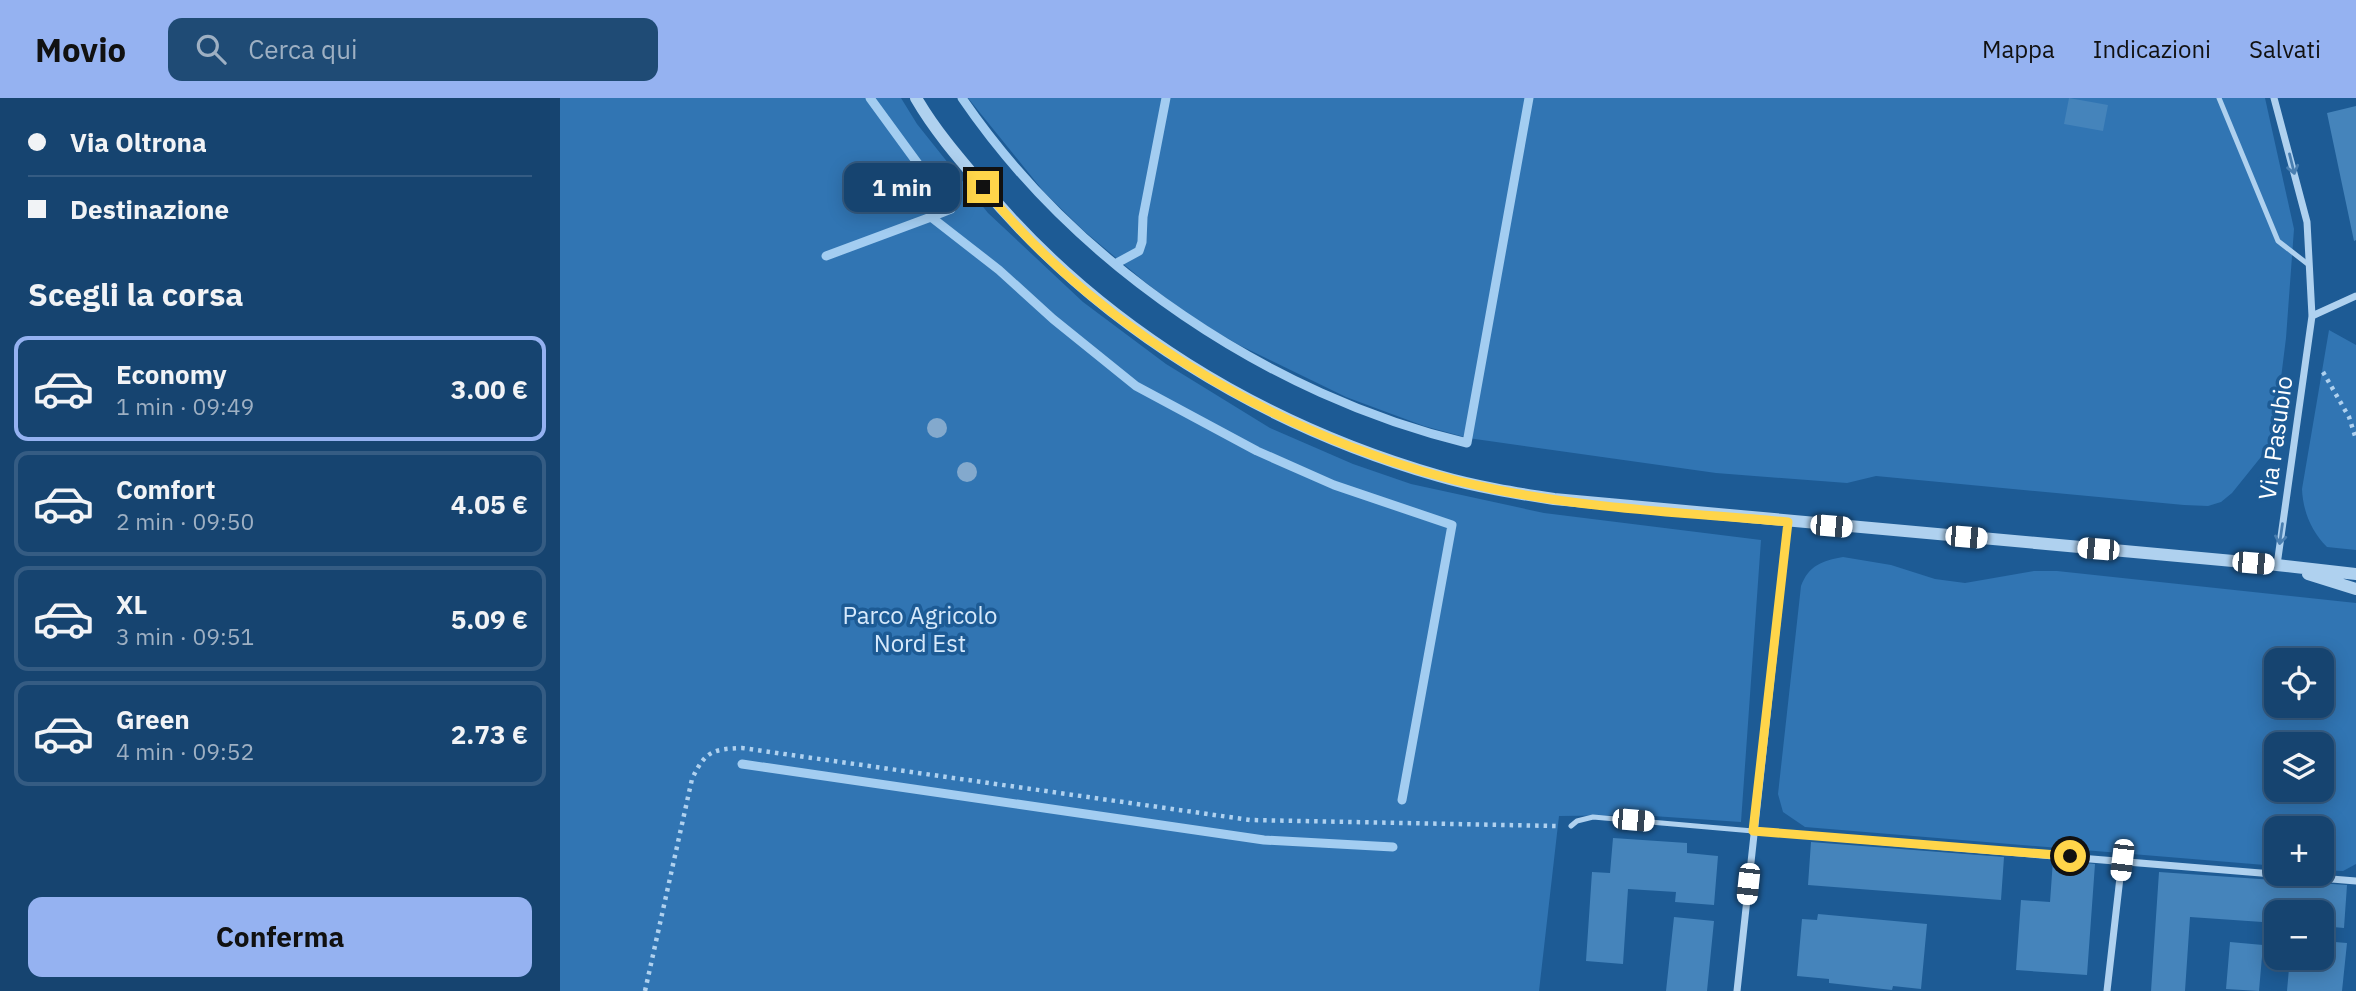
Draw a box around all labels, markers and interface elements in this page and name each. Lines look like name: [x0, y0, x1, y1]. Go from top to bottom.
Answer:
search box: [168, 18, 658, 81]
text: Movio: [35, 28, 126, 71]
icon: search: [192, 30, 230, 68]
text: Cerca qui: [248, 32, 357, 66]
text: Mappa: [1982, 33, 2055, 65]
text: Indicazioni: [2093, 33, 2211, 65]
text: Salvati: [2249, 33, 2321, 65]
text: Via Oltrona: [70, 125, 207, 159]
one-way arrow: [2286, 153, 2299, 175]
callout: 1 min: [843, 162, 958, 212]
route end: [967, 171, 999, 203]
text: 1 min: [872, 172, 932, 202]
text: Destinazione: [70, 192, 229, 226]
text: Scegli la corsa: [28, 273, 244, 315]
icon: car: [32, 357, 95, 420]
text: Economy: [116, 357, 227, 391]
text: 3.00 €: [451, 372, 528, 406]
street label: Via Pasubio: [2250, 374, 2300, 502]
text: 1 min · 09:49: [116, 391, 254, 421]
icon: car: [32, 472, 95, 535]
text: Comfort: [116, 472, 215, 506]
text: 4.05 €: [451, 487, 528, 521]
text: 2 min · 09:50: [116, 506, 254, 536]
car: [1810, 514, 1853, 538]
one-way arrow: [2275, 523, 2288, 545]
car: [1945, 525, 1988, 549]
car: [2077, 537, 2120, 561]
car: [2232, 551, 2275, 575]
icon: car: [32, 587, 95, 650]
text: XL: [116, 587, 147, 621]
park label: Parco Agricolo Nord Est: [842, 599, 998, 659]
text: 5.09 €: [451, 602, 528, 636]
text: 3 min · 09:51: [116, 621, 254, 651]
map controls: [2264, 648, 2334, 970]
button: locate: [2264, 648, 2334, 718]
icon: car: [32, 702, 95, 765]
text: Green: [116, 702, 190, 736]
text: 2.73 €: [451, 717, 528, 751]
button: layers: [2264, 732, 2334, 802]
text: 4 min · 09:52: [116, 736, 254, 766]
car: [1612, 808, 1655, 832]
button: +: [2264, 816, 2334, 886]
car: [2110, 838, 2135, 882]
route start: [2054, 840, 2086, 872]
car: [1736, 862, 1761, 906]
button: Conferma: [28, 897, 532, 977]
button: −: [2264, 900, 2334, 970]

